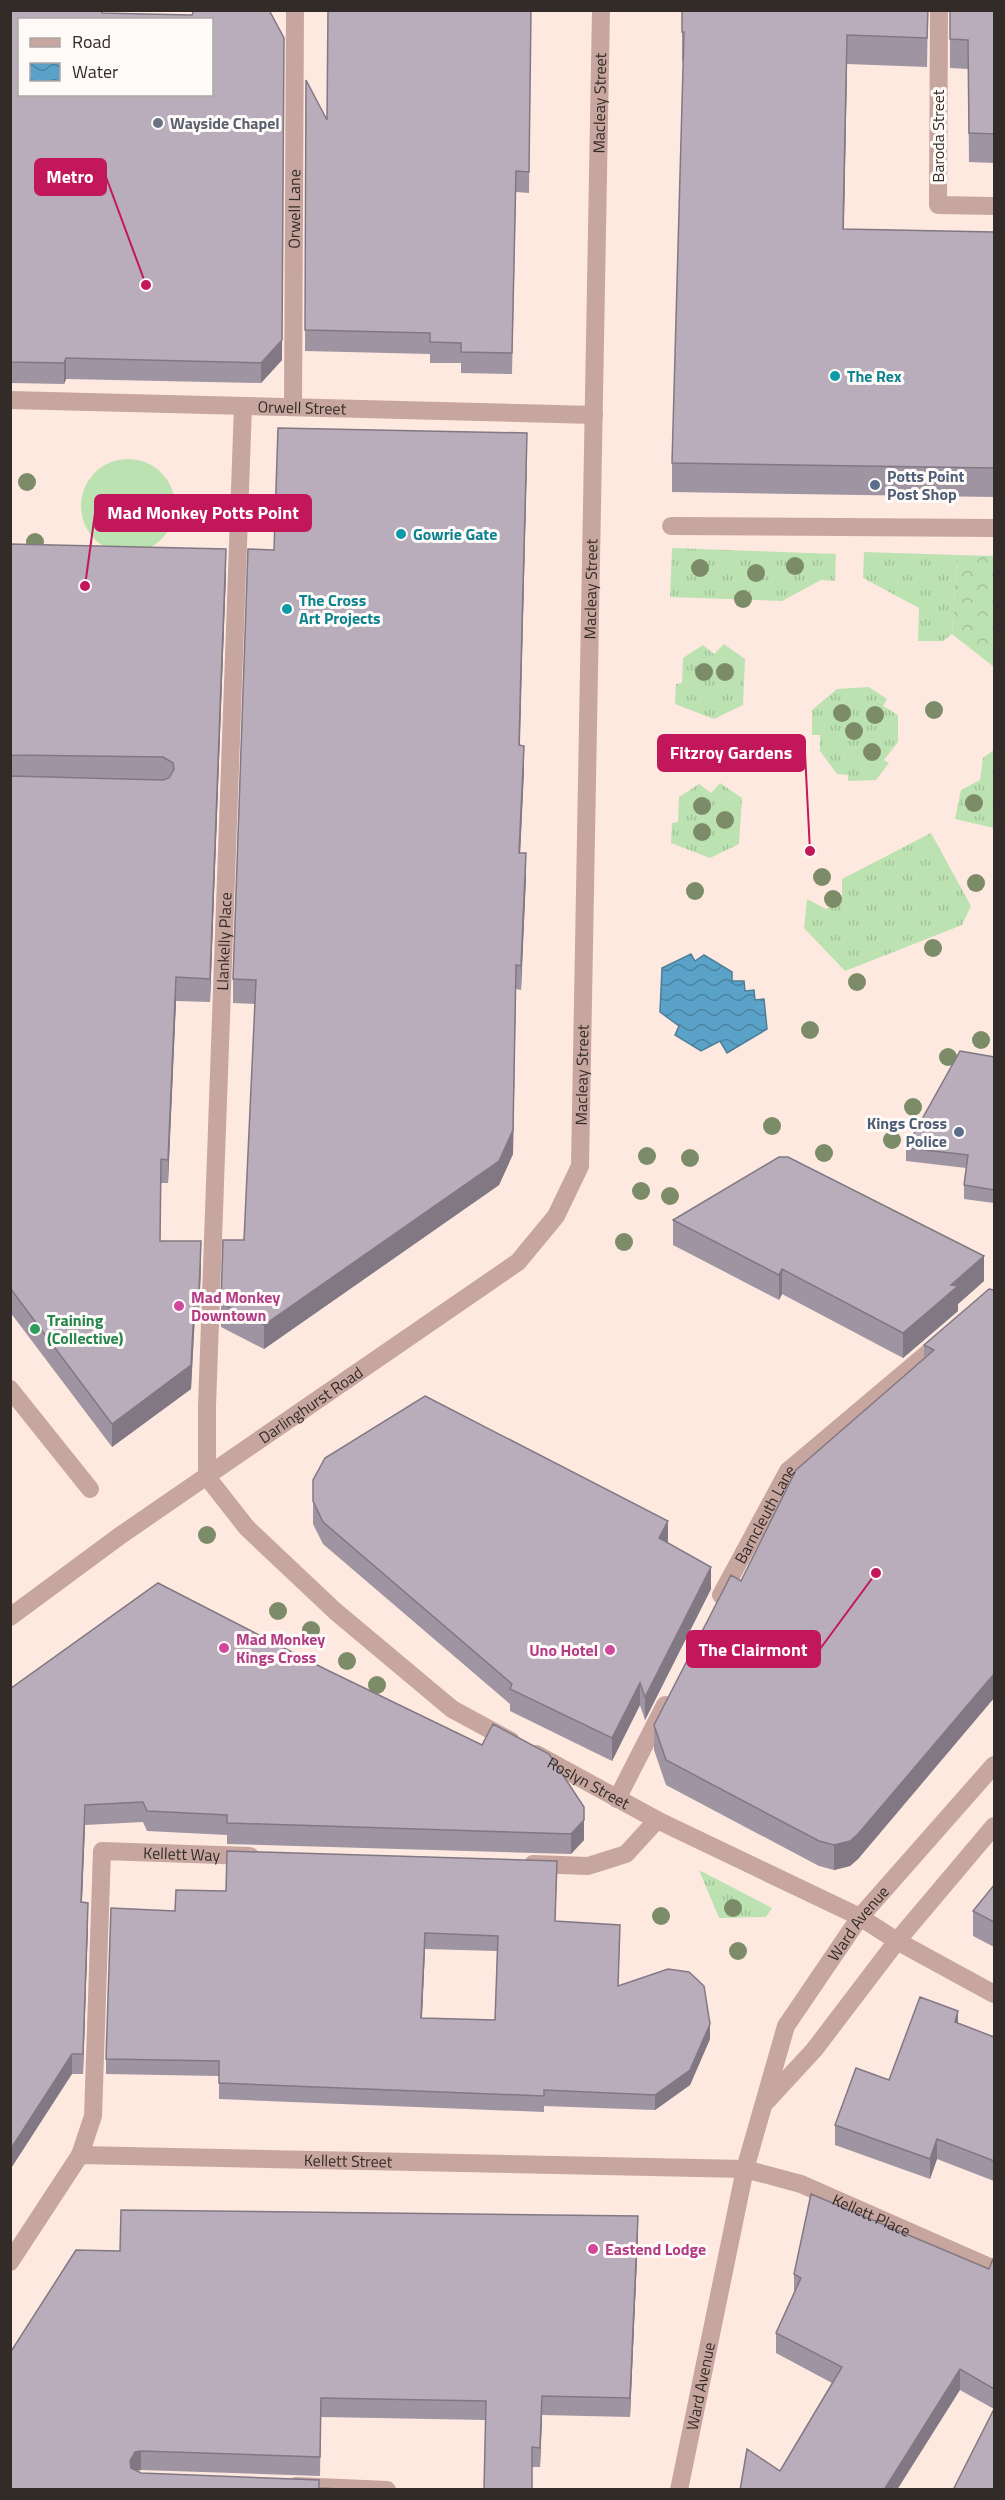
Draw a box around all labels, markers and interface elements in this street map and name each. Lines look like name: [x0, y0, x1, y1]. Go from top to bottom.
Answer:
legend: [18, 18, 213, 96]
text: Road: [72, 28, 111, 55]
street label: Macleay Street: [586, 52, 612, 154]
text: Water: [72, 58, 118, 85]
street label: Baroda Street: [926, 89, 950, 182]
place label: Wayside Chapel: [170, 111, 280, 135]
marker: Wayside Chapel: [151, 116, 165, 130]
callout: Metro: [35, 159, 106, 195]
text: Metro: [46, 163, 94, 190]
street label: Orwell Lane: [282, 169, 306, 249]
place label: The Rex: [847, 364, 902, 388]
marker: The Rex: [828, 369, 842, 383]
street label: Orwell Street: [257, 394, 347, 421]
place label: Potts Point Post Shop: [887, 464, 965, 506]
marker: Potts Point Post Shop: [868, 478, 882, 492]
callout: Mad Monkey Potts Point: [95, 495, 311, 531]
text: Mad Monkey Potts Point: [107, 499, 299, 526]
place label: Gowrie Gate: [413, 522, 497, 546]
marker: Gowrie Gate: [394, 527, 408, 541]
street label: Macleay Street: [578, 538, 603, 640]
place label: The Cross Art Projects: [299, 588, 381, 630]
marker: The Cross Art Projects: [280, 602, 294, 616]
callout: Fitzroy Gardens: [658, 735, 805, 771]
text: Fitzroy Gardens: [670, 739, 792, 766]
street label: Llankelly Place: [210, 892, 237, 991]
street label: Macleay Street: [569, 1024, 595, 1126]
place label: Kings Cross Police: [867, 1111, 947, 1153]
marker: Kings Cross Police: [952, 1125, 966, 1139]
place label: Mad Monkey Downtown: [191, 1285, 280, 1327]
marker: Mad Monkey Downtown: [172, 1299, 186, 1313]
place label: Training (Collective): [47, 1308, 123, 1350]
marker: Training (Collective): [28, 1322, 42, 1336]
street label: Darlinghurst Road: [254, 1360, 368, 1449]
street label: Barncleuth Lane: [728, 1458, 800, 1568]
place label: Mad Monkey Kings Cross: [236, 1627, 325, 1669]
callout: The Clairmont: [687, 1631, 820, 1667]
text: The Clairmont: [699, 1636, 808, 1663]
place label: Uno Hotel: [529, 1638, 598, 1662]
marker: Mad Monkey Kings Cross: [217, 1641, 231, 1655]
marker: Uno Hotel: [603, 1643, 617, 1657]
street label: Roslyn Street: [543, 1751, 634, 1815]
street label: Kellett Way: [143, 1840, 221, 1867]
street label: Ward Avenue: [821, 1880, 894, 1966]
street label: Kellett Street: [304, 2148, 393, 2174]
street label: Kellett Place: [828, 2187, 915, 2243]
place label: Eastend Lodge: [605, 2237, 706, 2261]
marker: Eastend Lodge: [586, 2242, 600, 2256]
street label: Ward Avenue: [680, 2340, 721, 2432]

